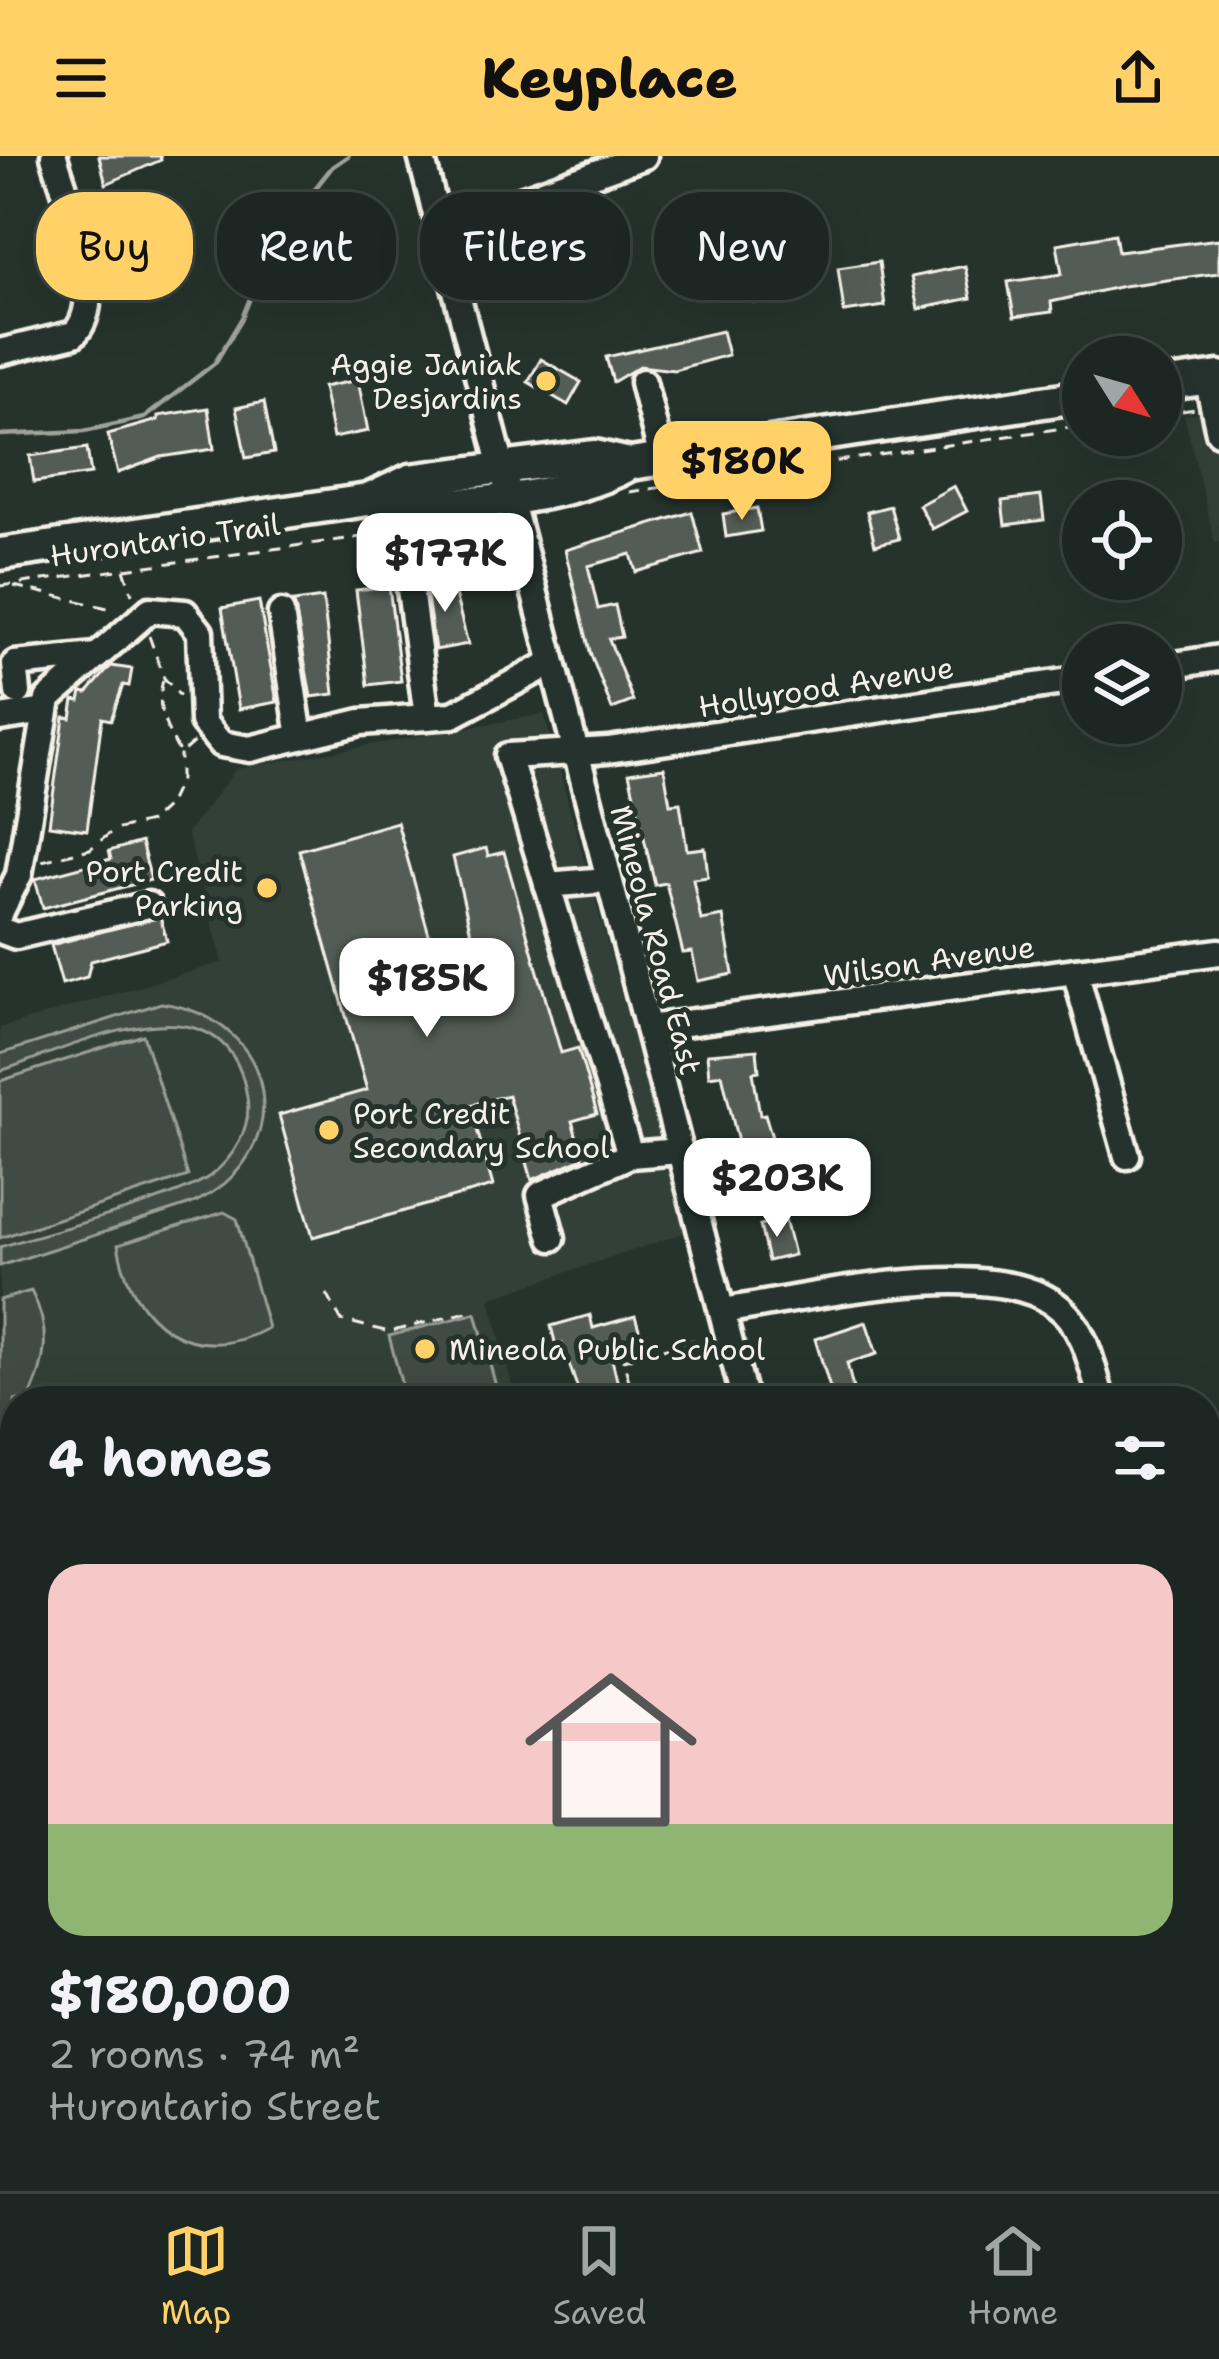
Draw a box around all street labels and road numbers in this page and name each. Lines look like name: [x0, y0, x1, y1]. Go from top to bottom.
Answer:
street label: Hurontario Trail: [47, 504, 283, 576]
street label: Hollyrood Avenue: [696, 647, 956, 727]
street label: Mineola Road East: [600, 801, 712, 1079]
street label: Wilson Avenue: [821, 926, 1037, 996]

